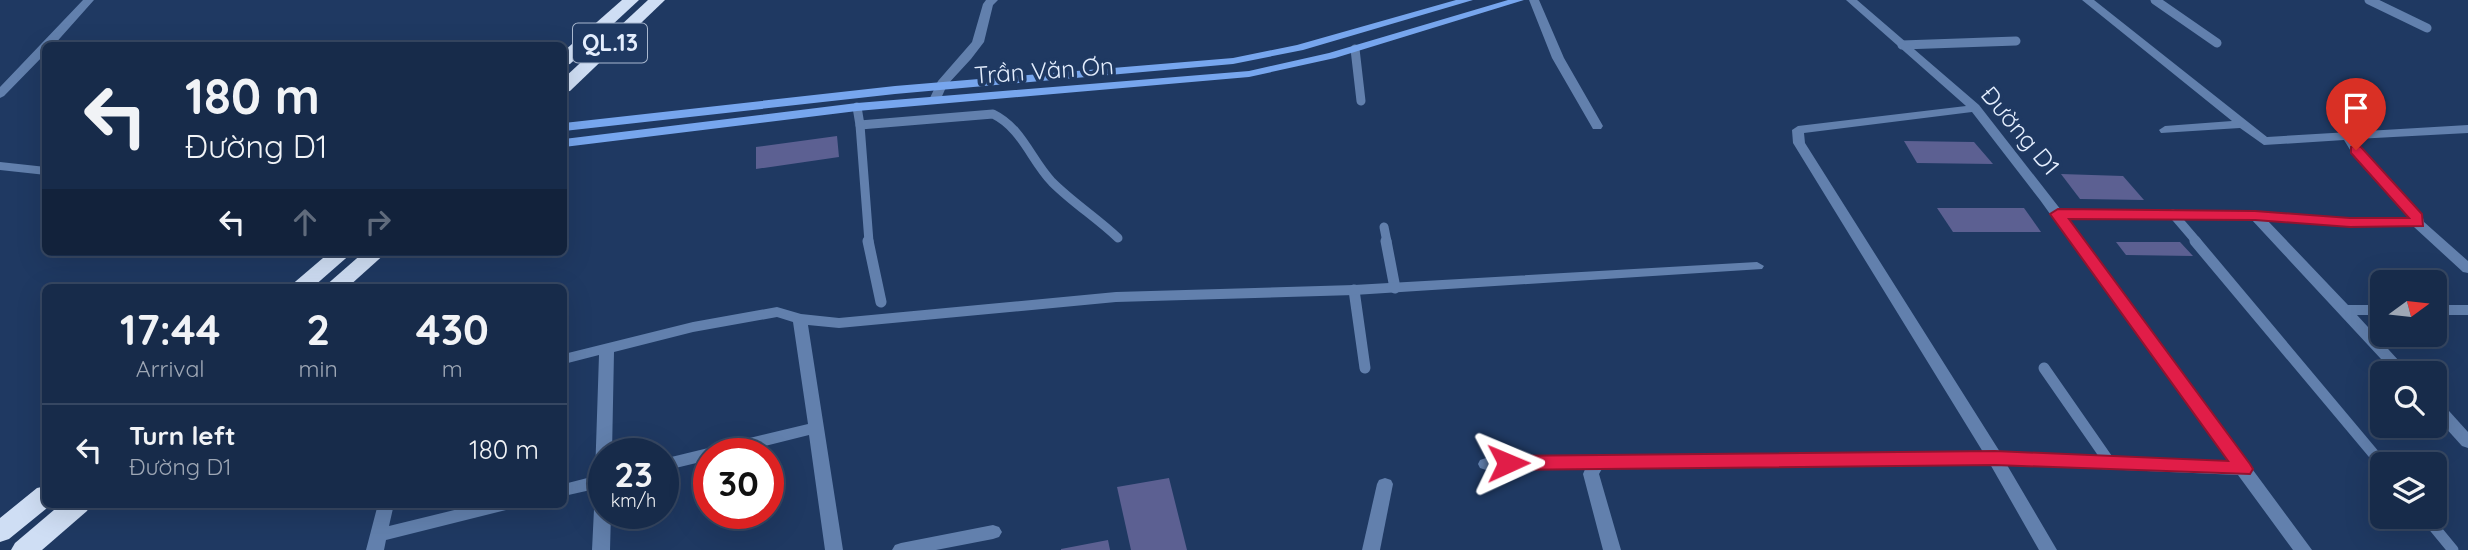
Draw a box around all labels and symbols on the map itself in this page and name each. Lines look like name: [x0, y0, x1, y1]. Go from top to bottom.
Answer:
road number: QL.13: [573, 24, 647, 62]
street label: Trần Văn Ơn: [973, 50, 1115, 90]
pin: [2326, 78, 2386, 150]
street label: Đường D1: [1975, 80, 2067, 181]
north arrow: [2370, 270, 2446, 346]
position arrow: [1471, 426, 1545, 500]
speed limit sign: 30: [693, 438, 784, 529]

